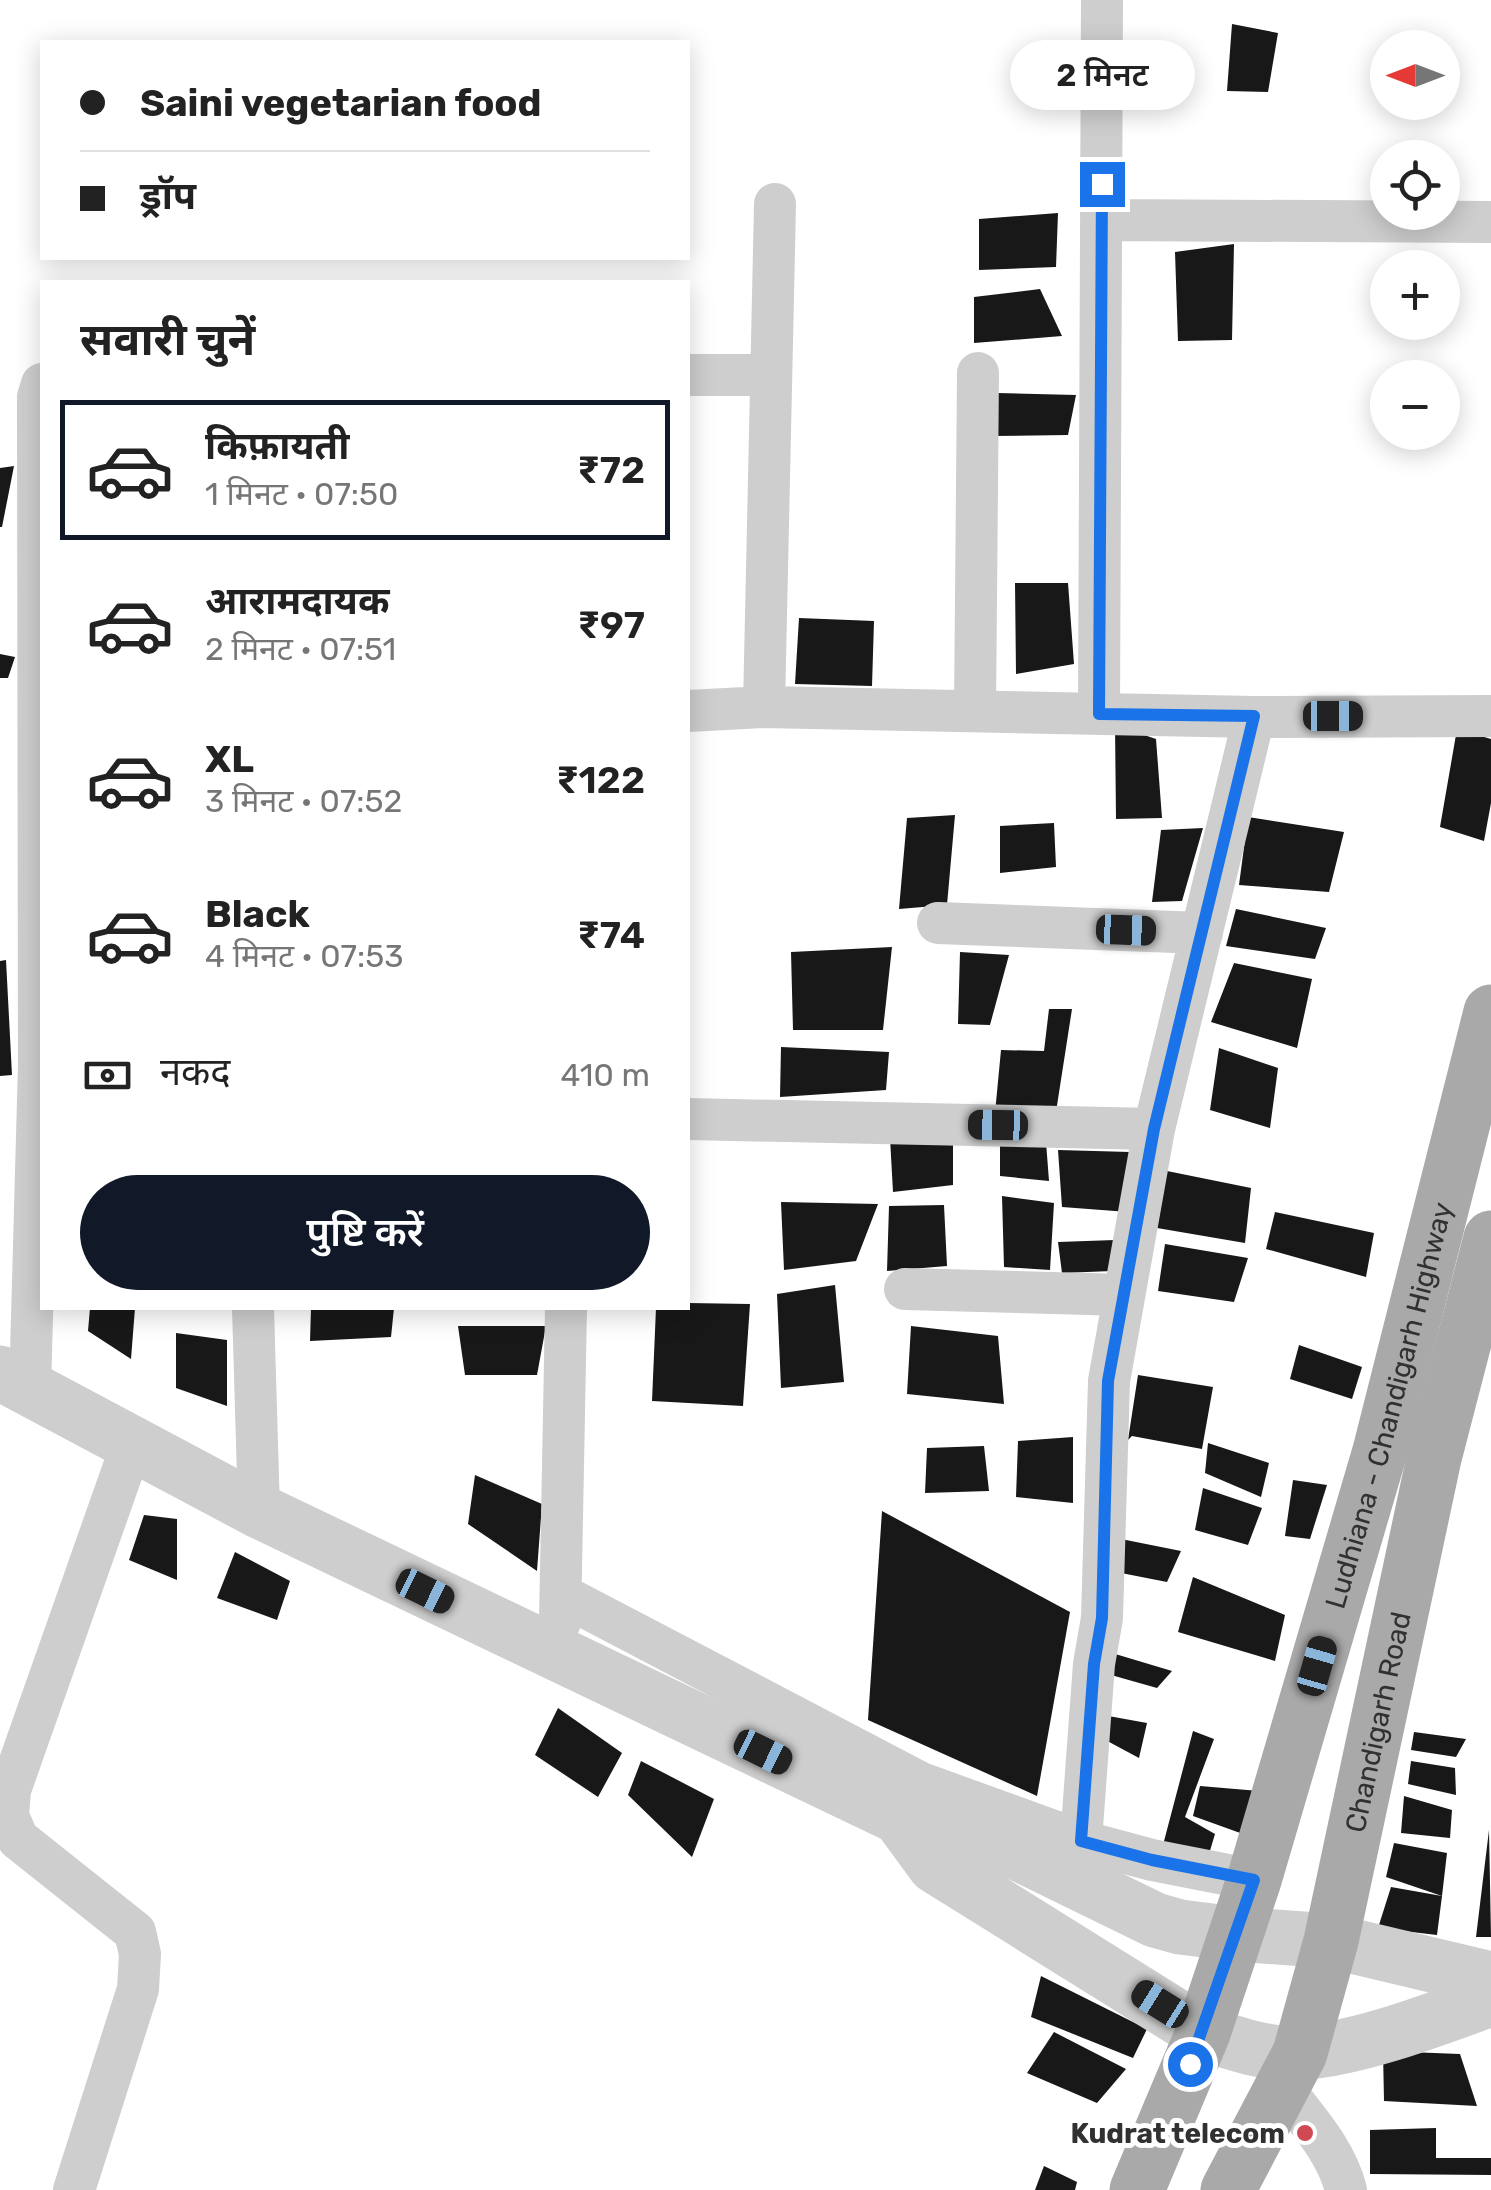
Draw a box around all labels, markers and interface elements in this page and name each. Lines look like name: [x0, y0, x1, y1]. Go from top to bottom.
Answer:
north arrow: [1370, 30, 1460, 120]
map controls: [1370, 30, 1460, 450]
callout: 2 मिनट: [1010, 39, 1194, 109]
text: 2 मिनट: [1056, 56, 1149, 94]
text: Saini vegetarian food: [140, 80, 542, 126]
button: locate: [1370, 140, 1460, 230]
route end: [1080, 162, 1125, 207]
text: ड्रॉप: [140, 173, 196, 219]
button: +: [1370, 250, 1460, 340]
text: सवारी चुनें: [80, 313, 255, 366]
button: −: [1370, 360, 1460, 450]
text: किफ़ायती: [205, 423, 349, 469]
icon: car: [85, 425, 175, 515]
text: ₹72: [577, 447, 645, 493]
text: 1 मिनट · 07:50: [205, 475, 398, 513]
text: आरामदायक: [205, 578, 389, 624]
icon: car: [85, 580, 175, 670]
text: ₹97: [577, 602, 645, 648]
text: 2 मिनट · 07:51: [205, 630, 396, 668]
car: [1303, 701, 1363, 731]
icon: car: [85, 735, 175, 825]
text: XL: [205, 736, 254, 782]
text: ₹122: [556, 757, 645, 803]
text: 3 मिनट · 07:52: [205, 782, 402, 820]
icon: car: [85, 890, 175, 980]
text: Black: [205, 891, 310, 937]
text: ₹74: [577, 912, 645, 958]
car: [1095, 914, 1157, 946]
text: 4 मिनट · 07:53: [205, 937, 403, 975]
icon: cash: [80, 1048, 135, 1103]
text: नकद: [160, 1049, 230, 1095]
text: 410 m: [560, 1056, 650, 1094]
car: [968, 1109, 1028, 1141]
button: पुष्टि करें: [80, 1175, 650, 1290]
street label: Ludhiana - Chandigarh Highway: [1319, 1199, 1459, 1613]
car: [391, 1564, 459, 1618]
street label: Chandigarh Road: [1339, 1609, 1418, 1835]
car: [1294, 1633, 1340, 1699]
car: [729, 1725, 797, 1779]
car: [1127, 1975, 1193, 2033]
route start: [1168, 2042, 1213, 2087]
place label: Kudrat telecom: [1070, 2117, 1285, 2150]
marker: Kudrat telecom: [1294, 2122, 1316, 2144]

